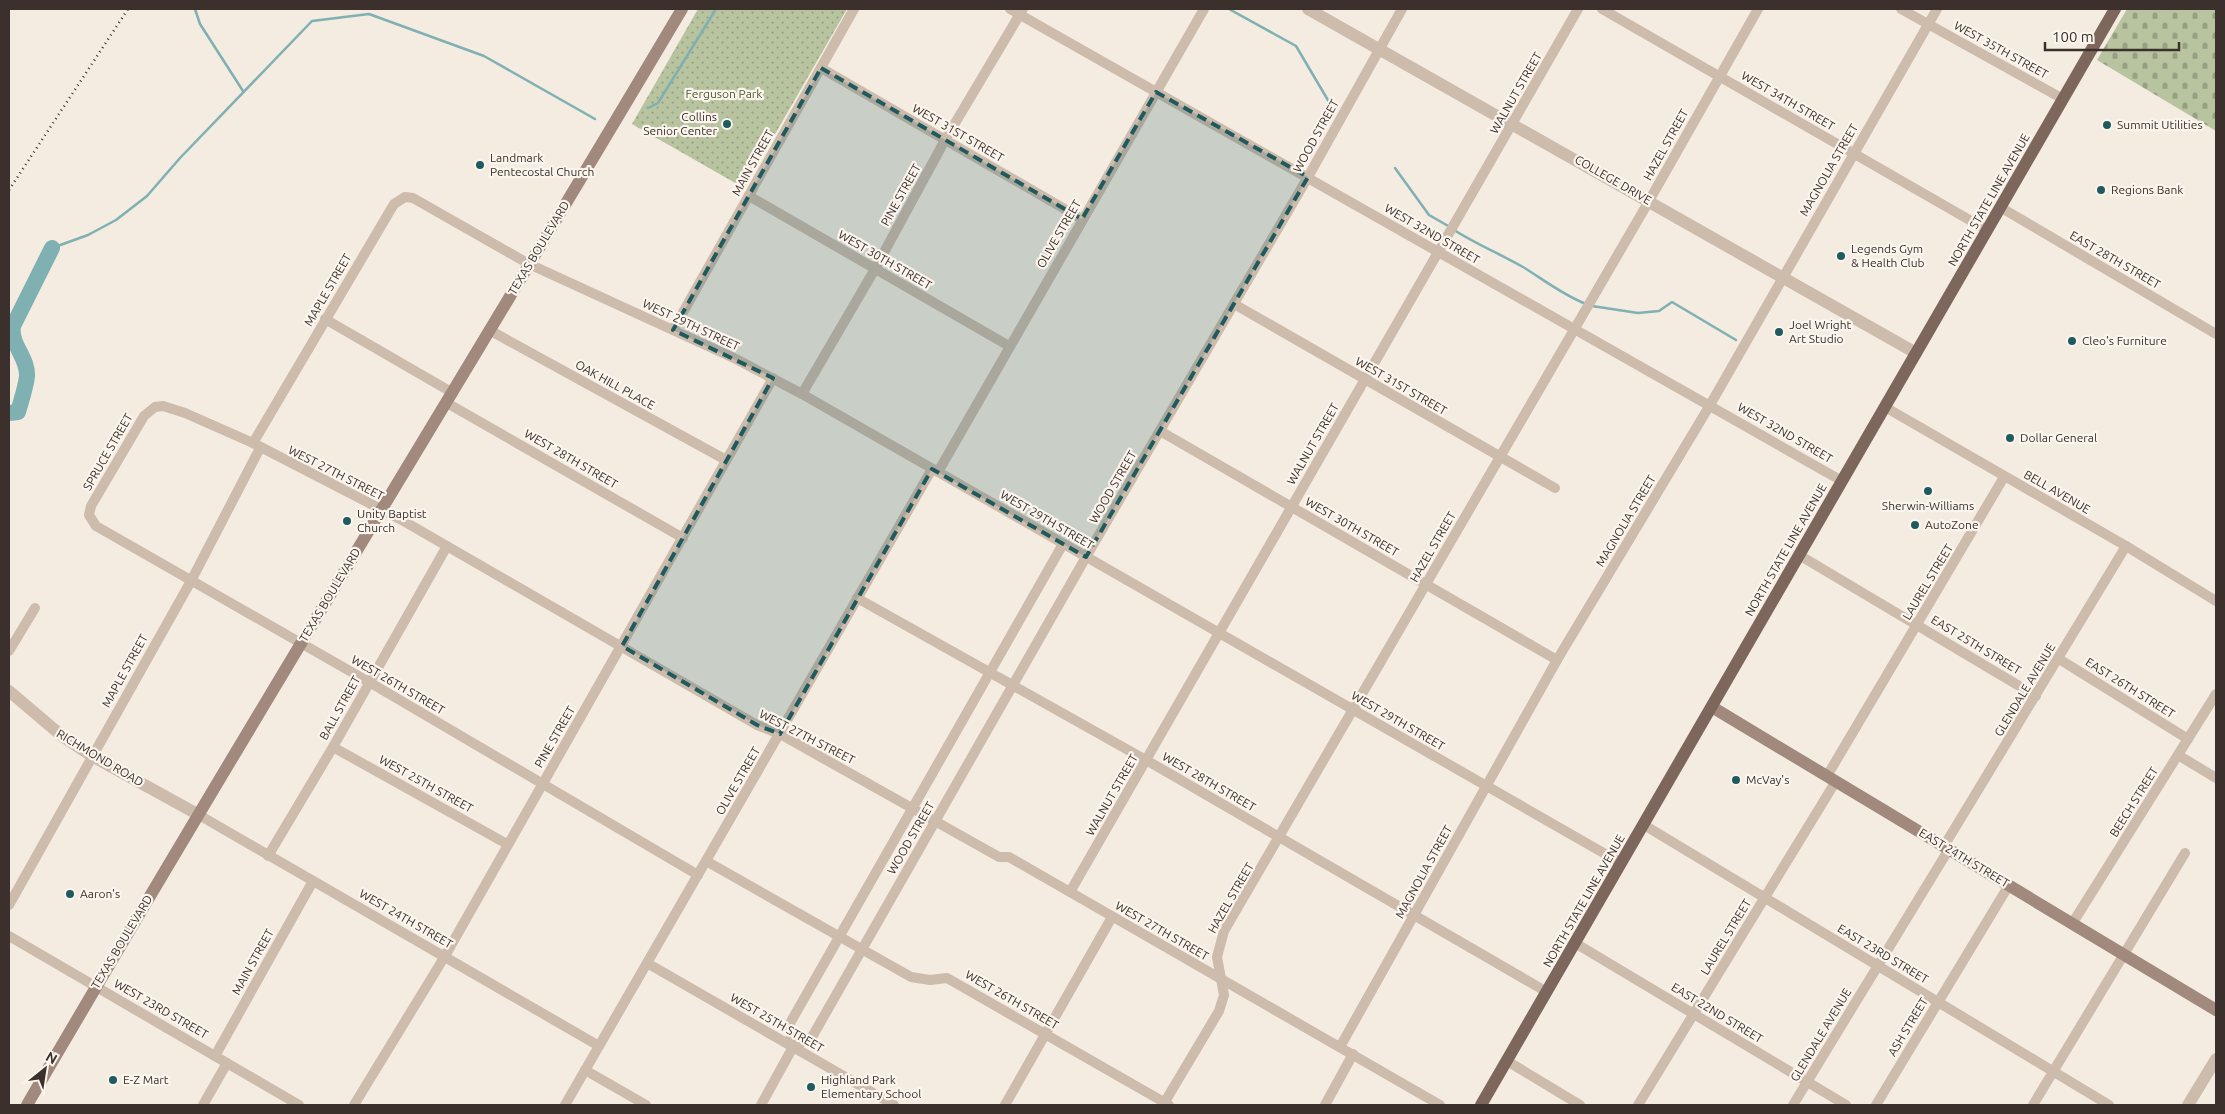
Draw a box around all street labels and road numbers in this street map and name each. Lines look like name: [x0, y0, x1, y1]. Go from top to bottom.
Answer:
street label: WEST 35TH STREET: [1952, 18, 2051, 81]
street label: WALNUT STREET: [1487, 50, 1544, 136]
street label: WEST 34TH STREET: [1739, 69, 1837, 133]
street label: WOOD STREET: [1290, 97, 1341, 175]
street label: WEST 31ST STREET: [910, 101, 1007, 164]
street label: HAZEL STREET: [1641, 107, 1691, 183]
street label: MAGNOLIA STREET: [1797, 121, 1860, 218]
street label: MAIN STREET: [729, 127, 776, 198]
street label: NORTH STATE LINE AVENUE: [1945, 131, 2032, 268]
street label: COLLEGE DRIVE: [1573, 152, 1654, 207]
street label: PINE STREET: [878, 161, 923, 228]
street label: OLIVE STREET: [1034, 197, 1083, 270]
street label: TEXAS BOULEVARD: [505, 199, 572, 297]
street label: WEST 32ND STREET: [1382, 201, 1482, 266]
street label: WEST 30TH STREET: [836, 228, 934, 292]
street label: EAST 28TH STREET: [2068, 228, 2163, 291]
street label: MAPLE STREET: [302, 251, 354, 328]
street label: WEST 29TH STREET: [641, 296, 742, 353]
street label: WEST 31ST STREET: [1353, 354, 1450, 417]
street label: OAK HILL PLACE: [573, 357, 657, 412]
street label: WEST 32ND STREET: [1735, 400, 1835, 465]
street label: WALNUT STREET: [1284, 401, 1341, 487]
street label: SPRUCE STREET: [80, 411, 135, 492]
street label: WEST 28TH STREET: [522, 427, 620, 491]
street label: WEST 27TH STREET: [286, 443, 386, 502]
street label: WOOD STREET: [1087, 448, 1139, 525]
street label: BELL AVENUE: [2022, 467, 2093, 516]
street label: MAGNOLIA STREET: [1593, 472, 1658, 569]
street label: NORTH STATE LINE AVENUE: [1742, 481, 1829, 618]
street label: WEST 29TH STREET: [998, 488, 1096, 552]
street label: WEST 30TH STREET: [1303, 495, 1401, 559]
street label: HAZEL STREET: [1407, 509, 1458, 584]
street label: LAUREL STREET: [1900, 541, 1955, 622]
street label: TEXAS BOULEVARD: [296, 546, 363, 644]
street label: EAST 25TH STREET: [1929, 613, 2024, 677]
street label: MAPLE STREET: [99, 632, 150, 710]
street label: GLENDALE AVENUE: [1992, 641, 2058, 739]
street label: WEST 26TH STREET: [349, 653, 447, 717]
street label: EAST 26TH STREET: [2083, 655, 2177, 720]
street label: BALL STREET: [317, 673, 363, 742]
street label: WEST 29TH STREET: [1349, 689, 1447, 753]
street label: PINE STREET: [532, 703, 578, 770]
street label: WEST 27TH STREET: [757, 707, 857, 766]
street label: RICHMOND ROAD: [55, 727, 146, 789]
street label: OLIVE STREET: [713, 744, 762, 817]
street label: WEST 28TH STREET: [1160, 750, 1258, 814]
street label: WEST 25TH STREET: [377, 752, 476, 815]
street label: WALNUT STREET: [1083, 752, 1140, 838]
street label: BEECH STREET: [2107, 764, 2160, 839]
street label: WOOD STREET: [885, 799, 937, 876]
street label: MAGNOLIA STREET: [1393, 823, 1455, 920]
street label: EAST 24TH STREET: [1917, 826, 2012, 890]
street label: NORTH STATE LINE AVENUE: [1540, 832, 1627, 969]
street label: HAZEL STREET: [1205, 860, 1256, 935]
street label: WEST 24TH STREET: [357, 887, 455, 951]
street label: TEXAS BOULEVARD: [88, 893, 155, 991]
street label: LAUREL STREET: [1698, 896, 1753, 977]
street label: WEST 27TH STREET: [1113, 899, 1211, 963]
street label: EAST 23RD STREET: [1836, 921, 1931, 986]
street label: MAIN STREET: [229, 926, 276, 997]
street label: WEST 26TH STREET: [963, 968, 1061, 1032]
street label: WEST 23RD STREET: [112, 976, 211, 1041]
street label: EAST 22ND STREET: [1669, 980, 1766, 1045]
street label: GLENDALE AVENUE: [1788, 986, 1854, 1084]
street label: WEST 25TH STREET: [728, 991, 826, 1055]
street label: ASH STREET: [1885, 995, 1930, 1058]

